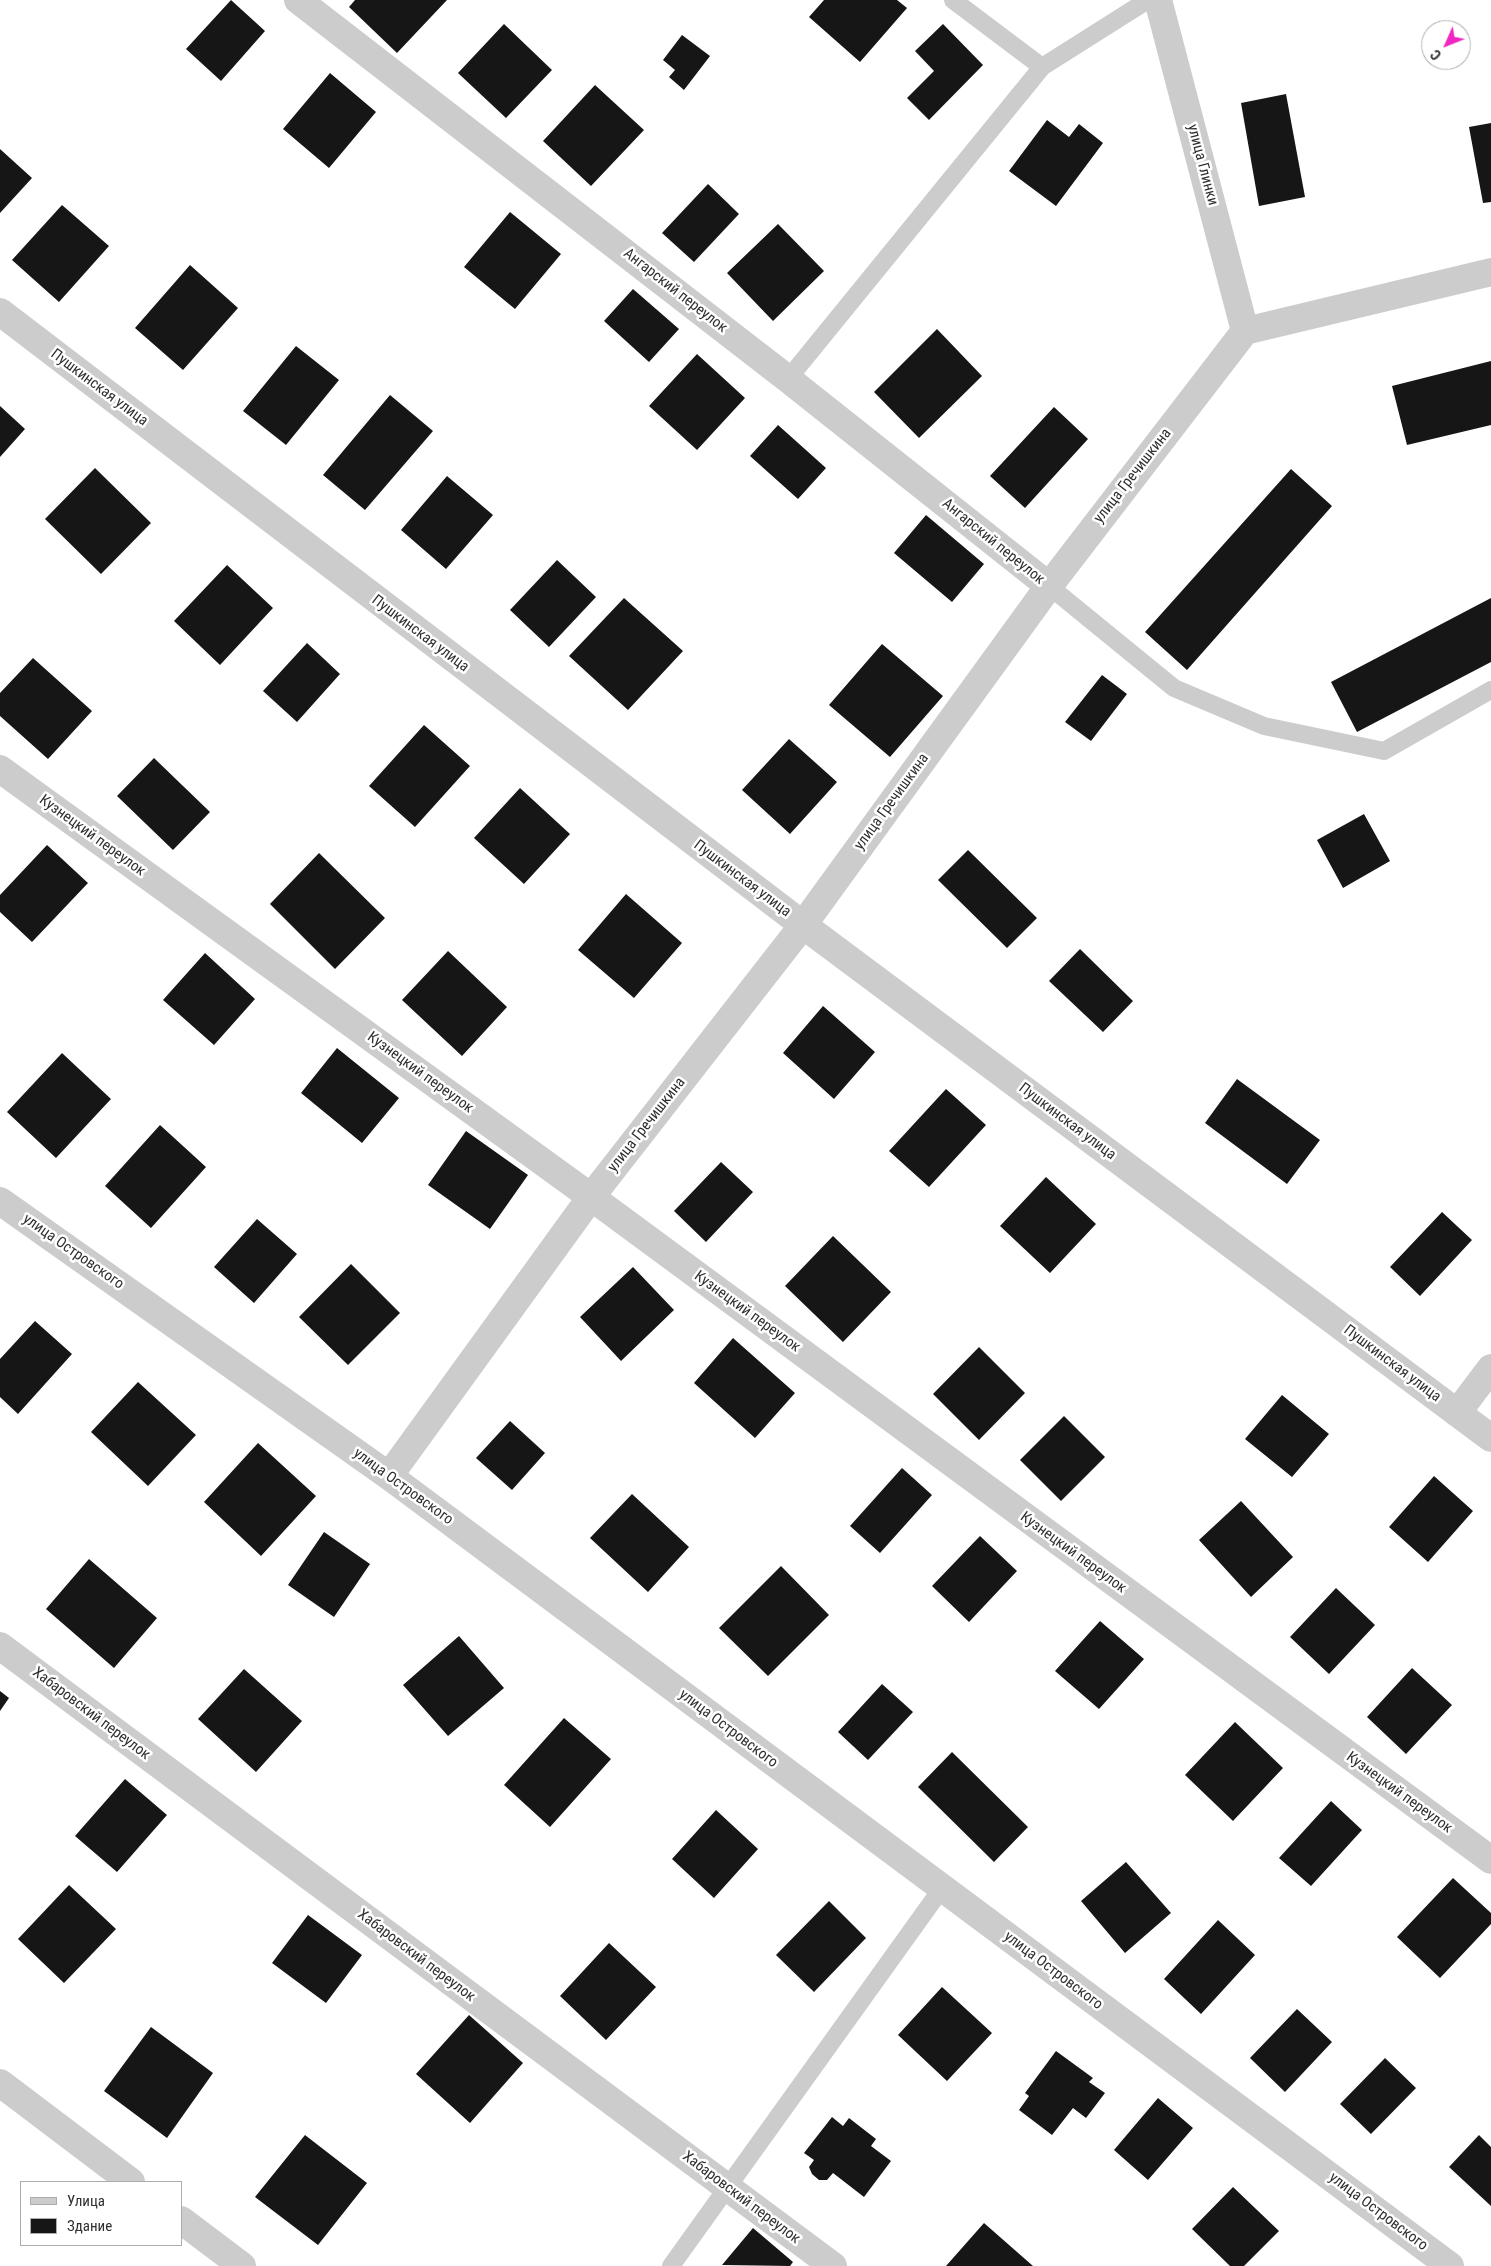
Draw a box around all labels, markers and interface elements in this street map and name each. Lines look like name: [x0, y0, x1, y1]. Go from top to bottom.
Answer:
north arrow: [1421, 20, 1471, 70]
text: С: [1427, 46, 1444, 63]
street label: улица Глинки: [1183, 123, 1221, 207]
street label: Ангарский переулок: [620, 245, 730, 337]
street label: Пушкинская улица: [47, 346, 151, 430]
street label: улица Гречишкина: [1090, 425, 1176, 527]
street label: Ангарский переулок: [938, 495, 1048, 589]
street label: Пушкинская улица: [368, 592, 472, 676]
street label: улица Гречишкина: [851, 750, 933, 854]
street label: Кузнецкий переулок: [35, 791, 149, 881]
street label: Пушкинская улица: [690, 837, 794, 921]
street label: Кузнецкий переулок: [363, 1028, 477, 1118]
street label: улица Гречишкина: [604, 1074, 690, 1176]
street label: Пушкинская улица: [1015, 1080, 1119, 1164]
street label: улица Островского: [19, 1210, 127, 1294]
street label: Кузнецкий переулок: [690, 1267, 804, 1357]
street label: Пушкинская улица: [1340, 1322, 1444, 1406]
street label: улица Островского: [350, 1445, 456, 1529]
street label: Кузнецкий переулок: [1016, 1508, 1130, 1598]
street label: Хабаровский переулок: [29, 1664, 153, 1764]
street label: улица Островского: [675, 1686, 781, 1772]
street label: Кузнецкий переулок: [1342, 1748, 1456, 1838]
street label: Хабаровский переулок: [354, 1906, 478, 2006]
street label: улица Островского: [1000, 1928, 1106, 2014]
street label: Хабаровский переулок: [679, 2148, 803, 2248]
street label: улица Островского: [1325, 2169, 1431, 2255]
legend: [20, 2181, 182, 2246]
text: Улица: [67, 2192, 105, 2210]
text: Здание: [67, 2217, 112, 2235]

